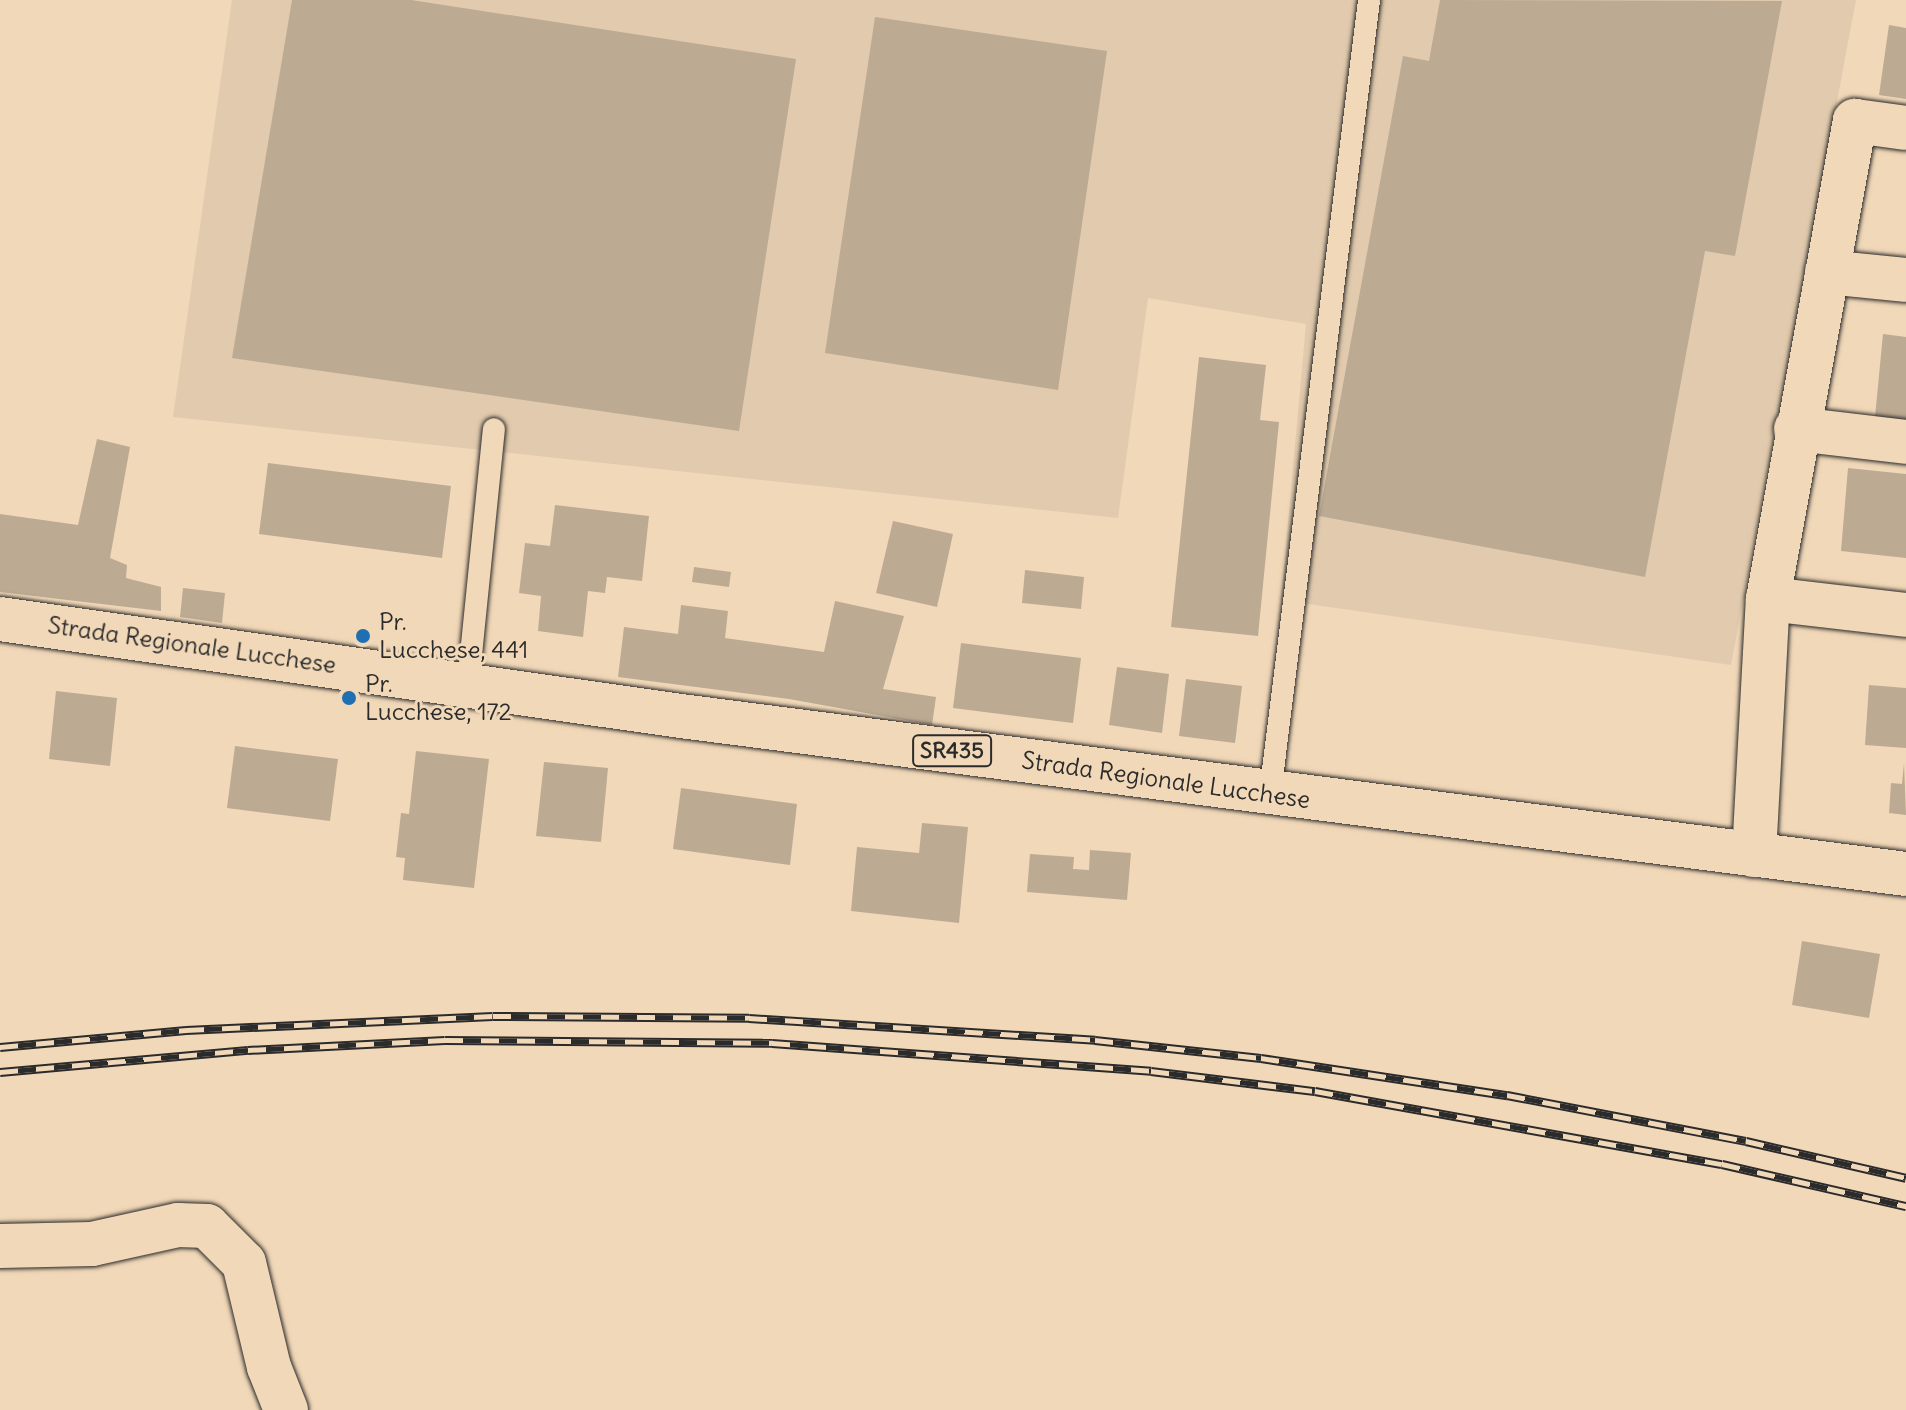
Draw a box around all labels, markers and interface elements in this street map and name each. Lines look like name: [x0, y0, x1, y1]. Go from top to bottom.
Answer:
place label: Pr. Lucchese, 441: [379, 608, 528, 664]
street label: Strada Regionale Lucchese: [46, 611, 338, 679]
marker: Pr. Lucchese, 441: [354, 627, 372, 645]
place label: Pr. Lucchese, 172: [365, 670, 512, 726]
marker: Pr. Lucchese, 172: [340, 689, 358, 707]
road number: SR435: [912, 733, 992, 769]
street label: Strada Regionale Lucchese: [1020, 746, 1312, 814]

